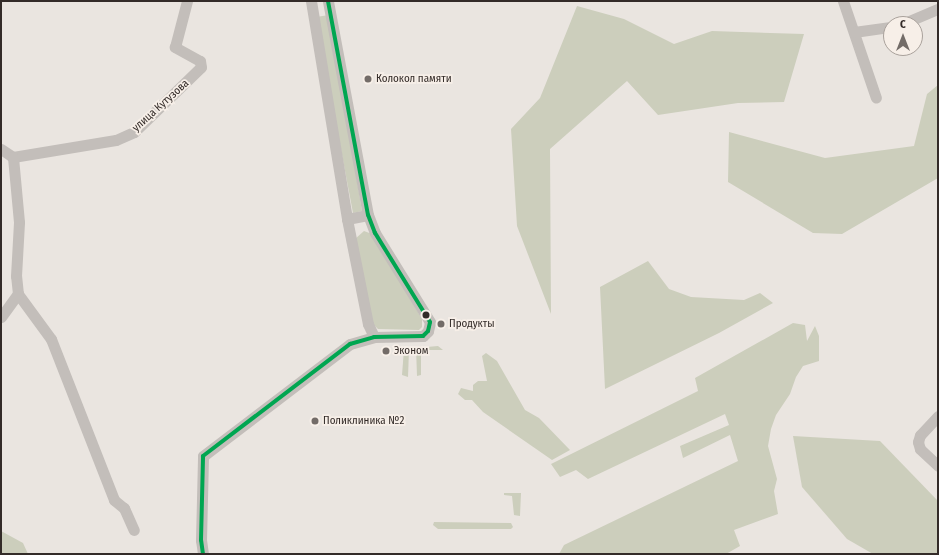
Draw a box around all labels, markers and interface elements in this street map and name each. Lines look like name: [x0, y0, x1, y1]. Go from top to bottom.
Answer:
north arrow: [883, 16, 923, 56]
text: С: [900, 18, 906, 31]
place label: Колокол памяти: [376, 72, 452, 86]
marker: Колокол памяти: [363, 74, 373, 84]
street label: улица Кутузова: [130, 77, 192, 135]
unlabelled marker: [421, 310, 431, 320]
place label: Продукты: [449, 317, 495, 331]
marker: Продукты: [436, 319, 446, 329]
place label: Эконом: [394, 344, 428, 358]
marker: Эконом: [381, 346, 391, 356]
place label: Поликлиника №2: [323, 414, 404, 428]
marker: Поликлиника №2: [310, 416, 320, 426]

